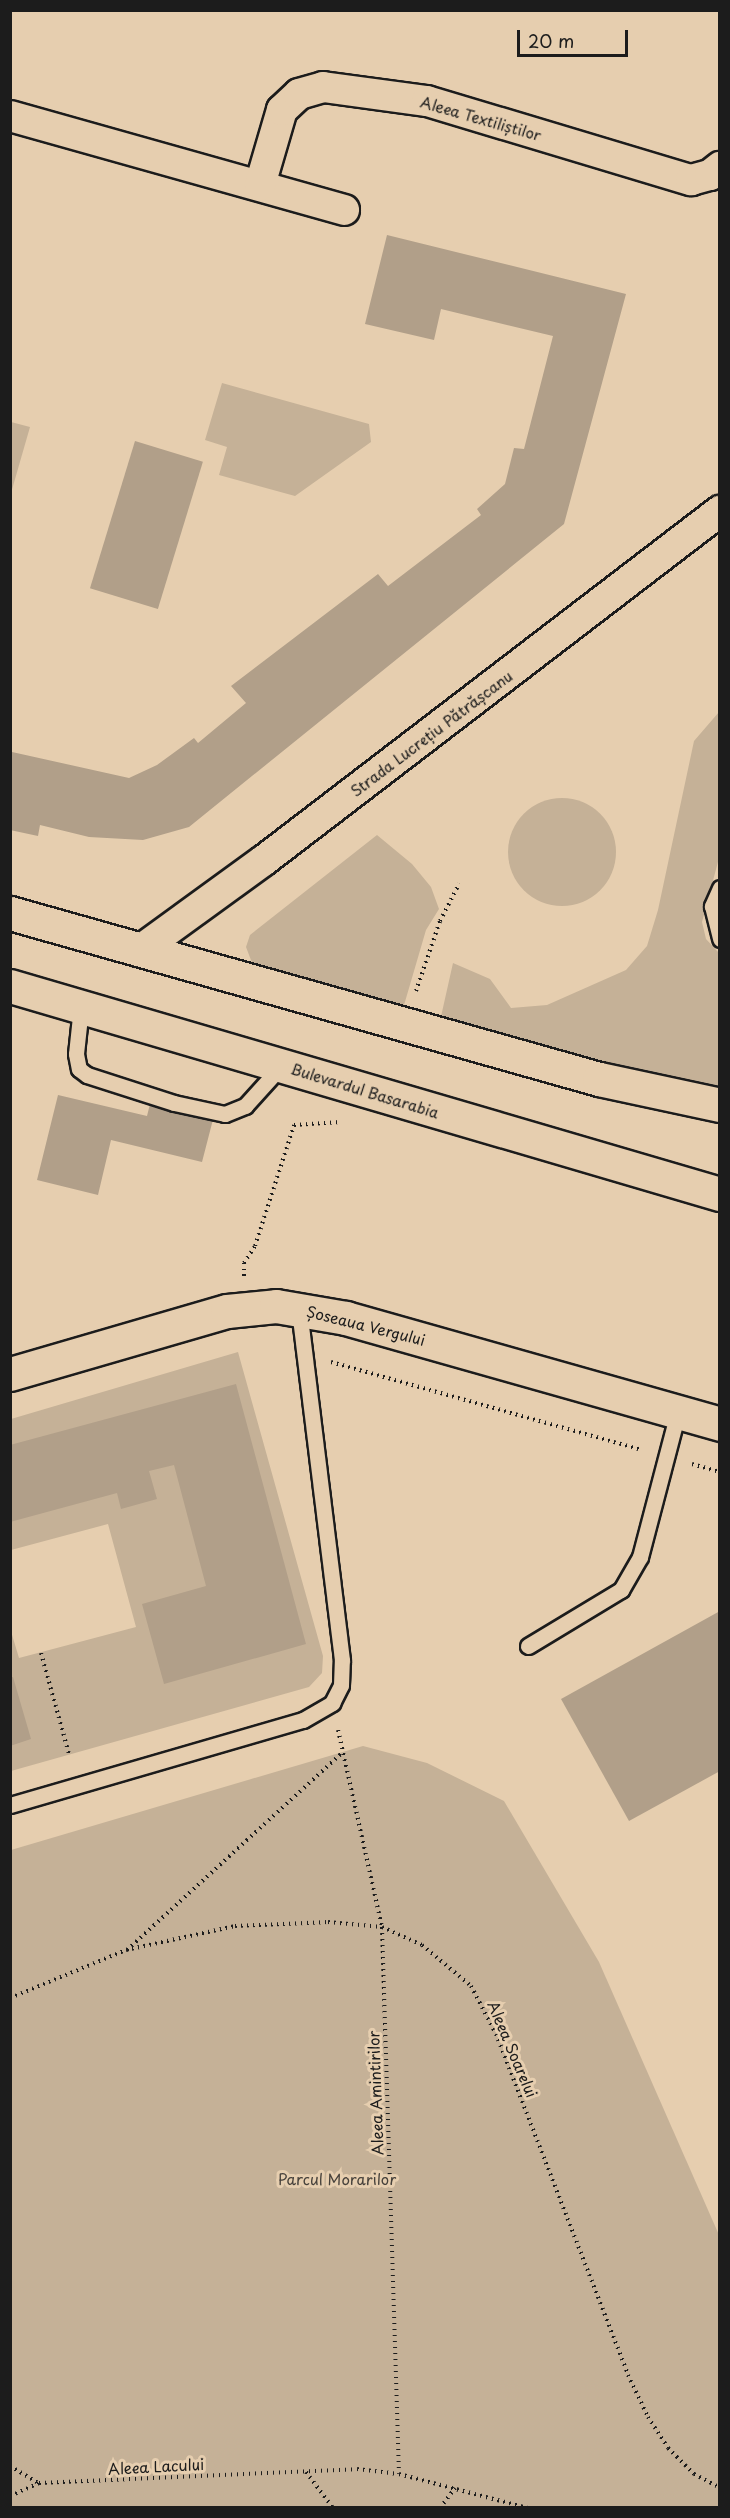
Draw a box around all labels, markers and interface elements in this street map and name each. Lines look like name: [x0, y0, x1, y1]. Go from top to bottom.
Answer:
scale bar: [520, 18, 631, 56]
text: 20 m: [528, 27, 574, 54]
street label: Aleea Textiliștilor: [418, 92, 544, 144]
street label: Strada Lucrețiu Pătrășcanu: [347, 666, 515, 800]
street label: Bulevardul Basarabia: [289, 1059, 441, 1121]
street label: Șoseaua Vergului: [305, 1302, 427, 1348]
street label: Aleea Soarelui: [484, 1997, 542, 2101]
street label: Aleea Amintirilor: [364, 2030, 386, 2156]
park label: Parcul Morarilor: [277, 2170, 397, 2188]
street label: Aleea Lacului: [107, 2454, 205, 2478]

